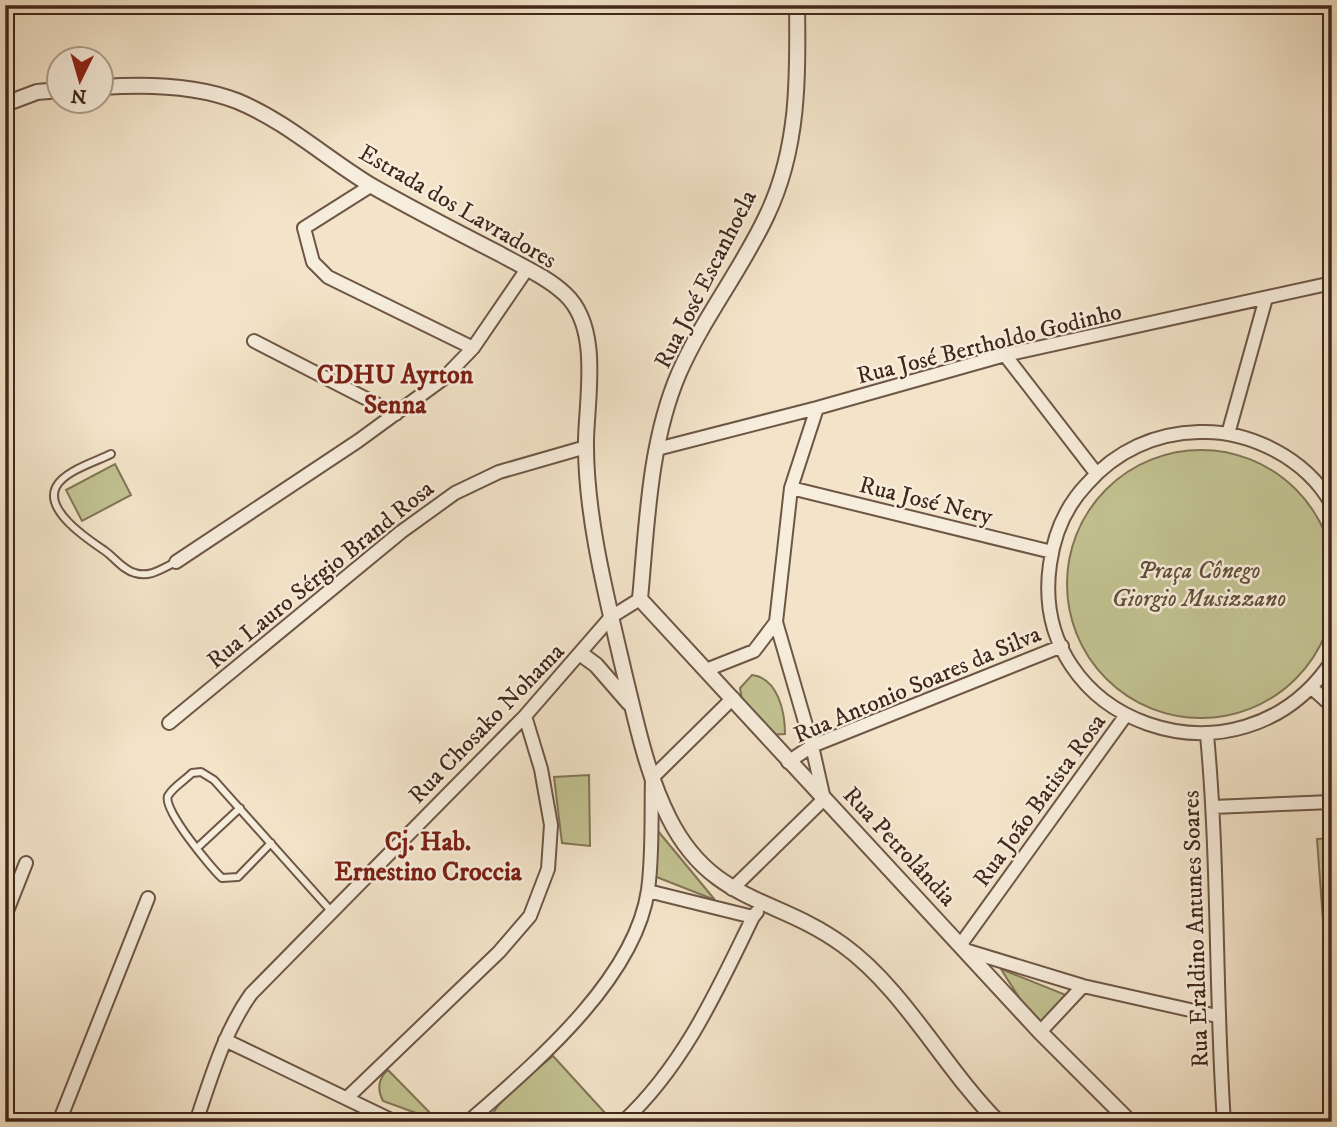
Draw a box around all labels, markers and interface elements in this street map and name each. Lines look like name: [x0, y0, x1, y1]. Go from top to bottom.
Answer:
north arrow: [46, 46, 116, 116]
text: N: [69, 83, 87, 108]
street label: Estrada dos Lavradores: [353, 138, 562, 276]
street label: Rua José Escanhoela: [648, 184, 764, 374]
street label: Rua José Bertholdo Godinho: [854, 297, 1125, 391]
district label: CDHU Ayrton Senna: [317, 359, 474, 422]
street label: Rua José Nery: [856, 470, 996, 532]
street label: Rua Lauro Sérgio Brand Rosa: [201, 473, 441, 676]
park label: Praça Cônego Giorgio Musizzano: [1112, 556, 1286, 614]
street label: Rua Antonio Soares da Silva: [789, 619, 1046, 751]
street label: Rua Chosako Nohama: [402, 637, 572, 810]
street label: Rua João Batista Rosa: [967, 708, 1113, 893]
street label: Rua Petrolândia: [836, 781, 963, 913]
street label: Rua Eraldino Antunes Soares: [1176, 790, 1216, 1068]
district label: Cj. Hab. Ernestino Croccia: [334, 826, 523, 889]

